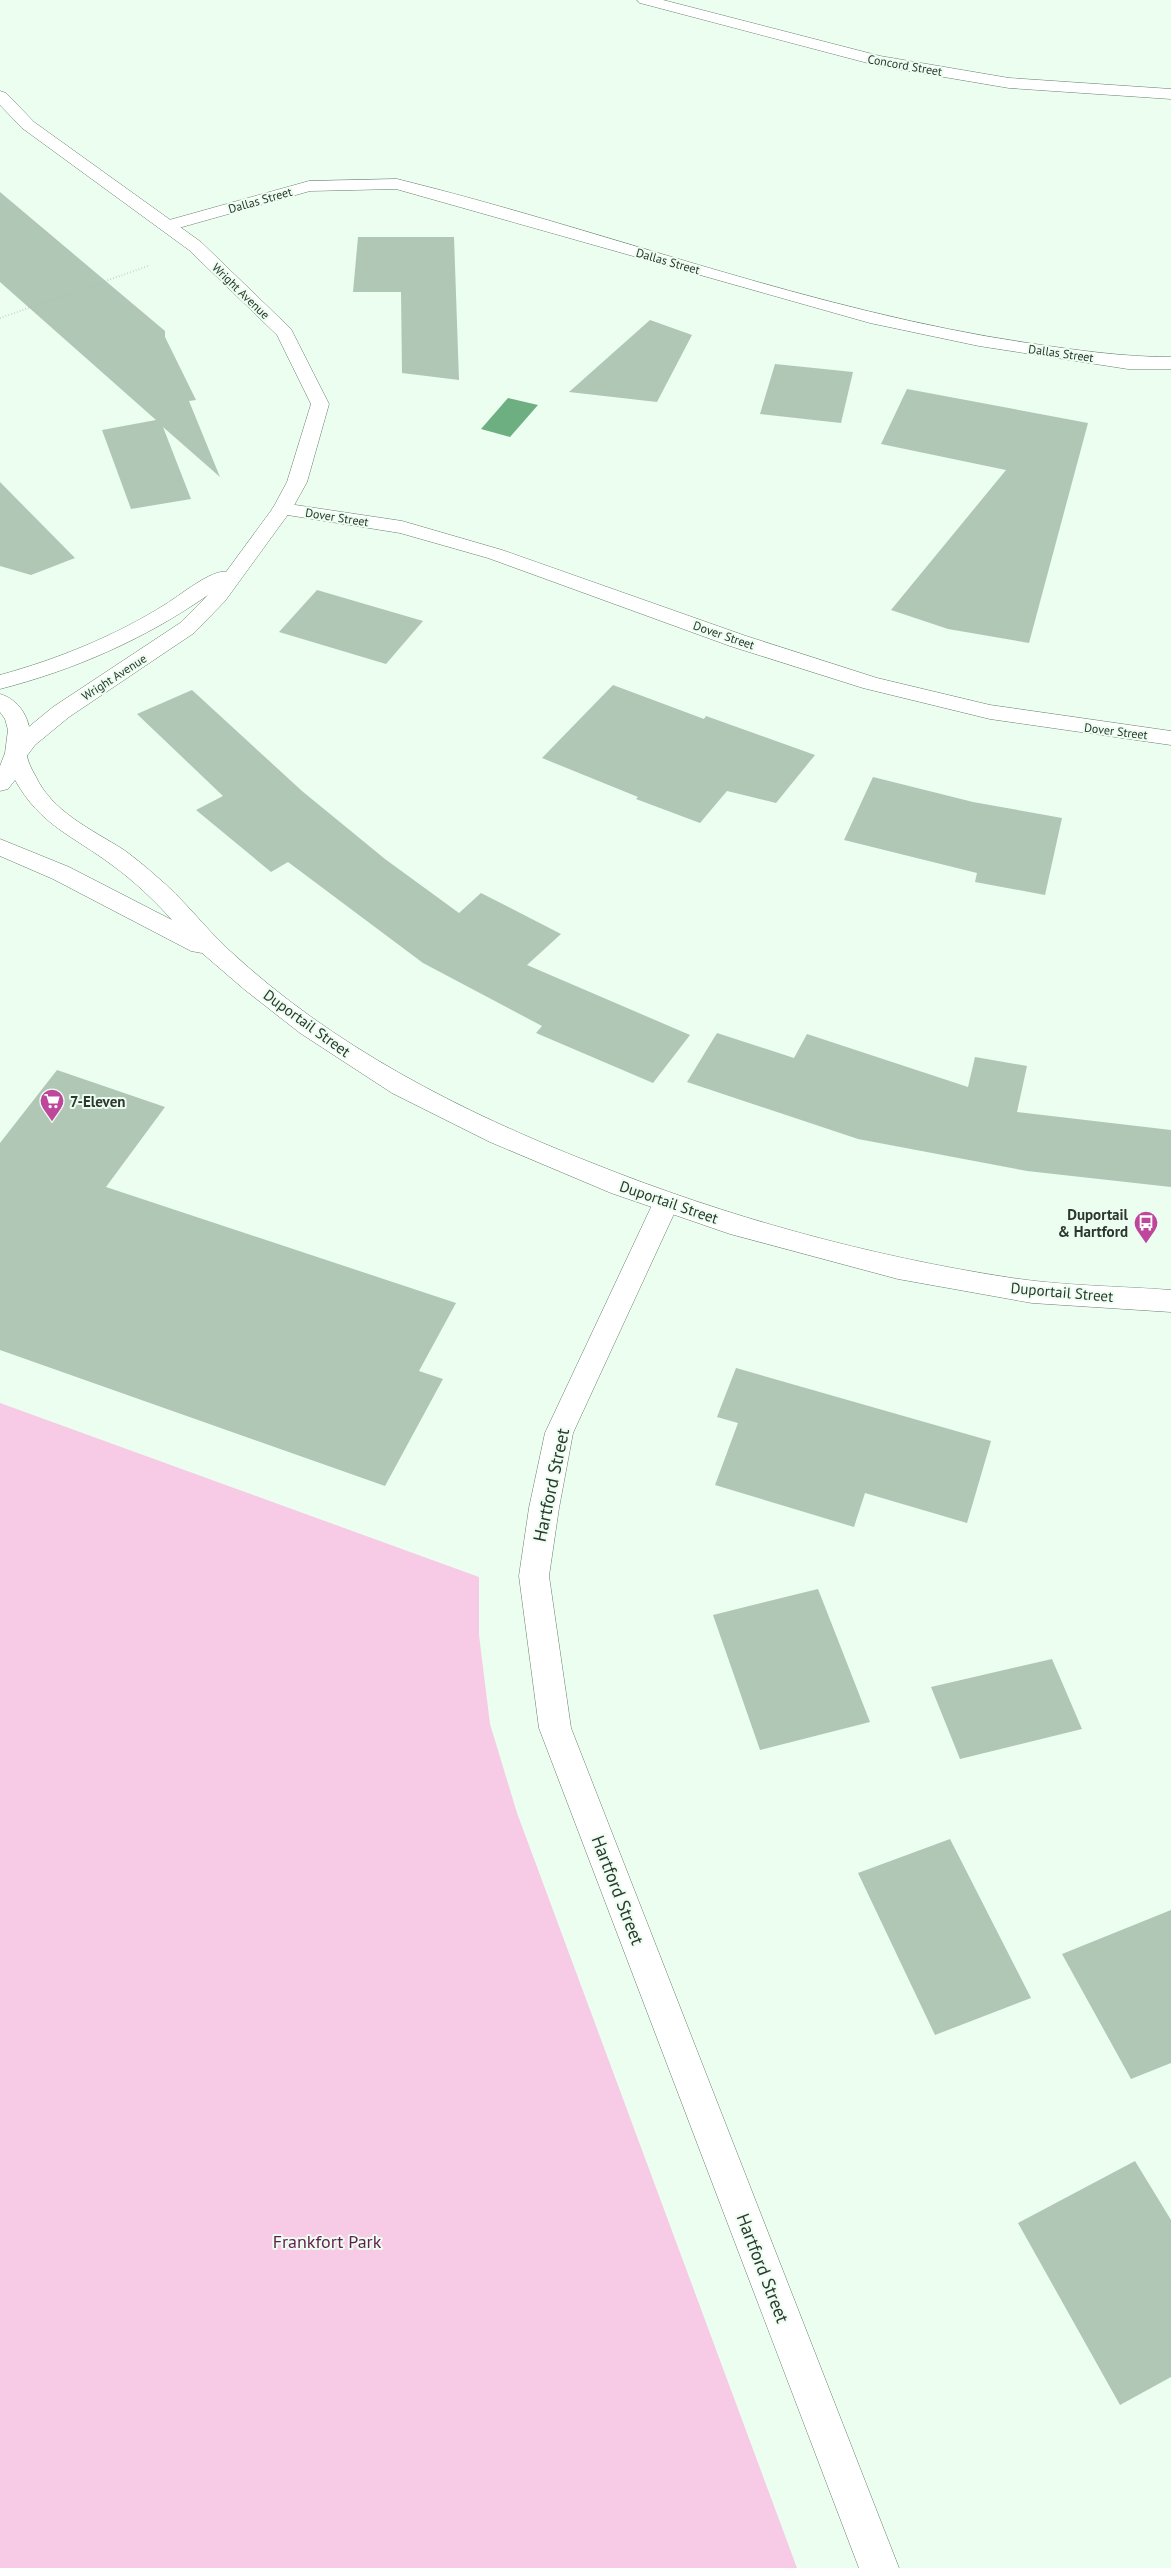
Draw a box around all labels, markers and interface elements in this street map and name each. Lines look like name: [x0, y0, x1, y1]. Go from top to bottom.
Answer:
street label: Concord Street: [867, 51, 943, 79]
street label: Dallas Street: [226, 184, 294, 216]
street label: Dallas Street: [634, 245, 702, 277]
street label: Wright Avenue: [209, 260, 273, 322]
street label: Dallas Street: [1027, 341, 1095, 365]
street label: Dover Street: [304, 505, 370, 529]
street label: Dover Street: [691, 618, 757, 652]
street label: Wright Avenue: [79, 651, 149, 703]
street label: Dover Street: [1083, 720, 1149, 742]
street label: Duportail Street: [260, 985, 354, 1061]
supermarket icon: 7-Eleven: [39, 1088, 65, 1122]
place label: 7-Eleven: [70, 1092, 125, 1111]
street label: Duportail Street: [617, 1176, 721, 1228]
place label: Duportail & Hartford: [1058, 1205, 1129, 1241]
bus stop icon: Duportail & Hartford: [1133, 1210, 1159, 1244]
street label: Duportail Street: [1010, 1278, 1114, 1306]
street label: Hartford Street: [528, 1426, 574, 1544]
street label: Hartford Street: [587, 1832, 649, 1948]
street label: Hartford Street: [732, 2210, 794, 2326]
park label: Frankfort Park: [273, 2230, 382, 2253]

